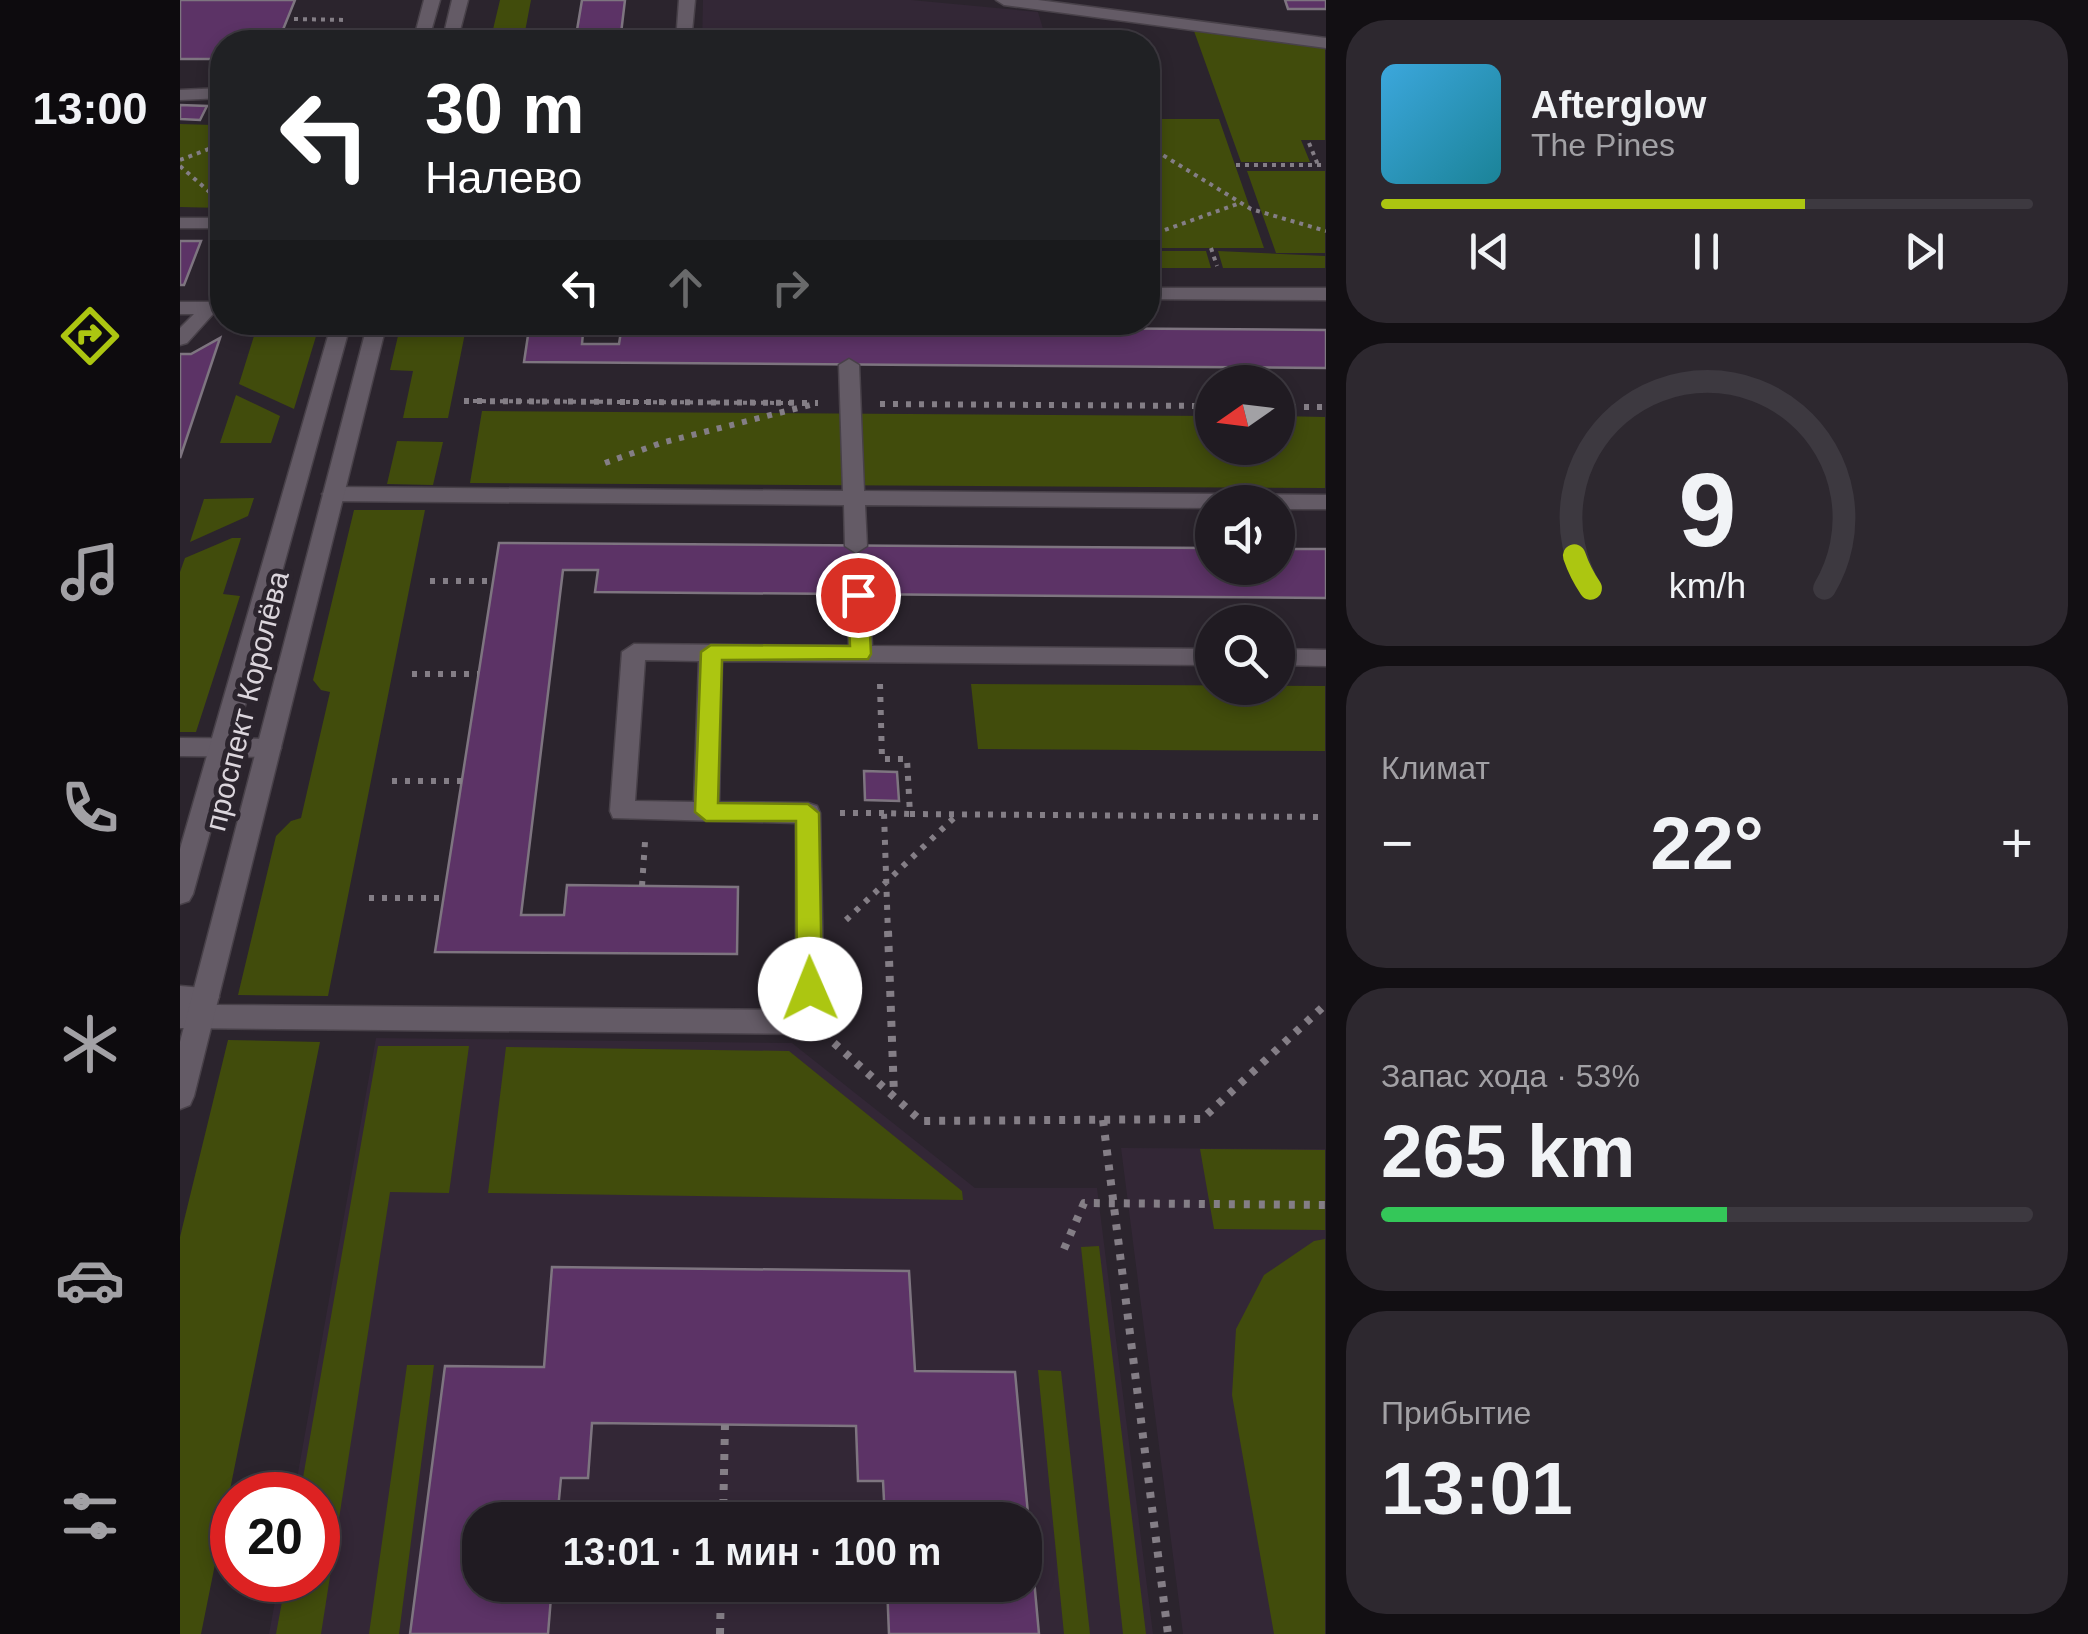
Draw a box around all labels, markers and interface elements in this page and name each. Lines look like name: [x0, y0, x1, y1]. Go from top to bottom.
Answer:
icon: left: [260, 70, 390, 200]
text: 30 m: [425, 70, 585, 148]
text: 13:00: [32, 83, 148, 134]
text: Afterglow: [1531, 84, 1706, 126]
text: The Pines: [1531, 127, 1675, 163]
text: Налево: [425, 152, 582, 203]
icon: previous: [1462, 224, 1517, 279]
icon: pause: [1679, 224, 1734, 279]
icon: next: [1897, 224, 1952, 279]
icon: left: [553, 260, 608, 315]
icon: ahead: [658, 260, 713, 315]
icon: right: [763, 260, 818, 315]
icon: directions: [55, 301, 125, 371]
north arrow: [1195, 365, 1295, 465]
map controls: [1195, 365, 1295, 705]
text: 9: [1678, 452, 1736, 568]
button: sound: [1195, 485, 1295, 585]
icon: music: [55, 537, 125, 607]
pin: [816, 553, 901, 638]
text: km/h: [1668, 566, 1746, 606]
street label: проспект Королёва: [198, 567, 295, 834]
icon: arrive: [831, 568, 886, 623]
button: search: [1195, 605, 1295, 705]
text: Климат: [1381, 750, 1490, 786]
icon: phone: [55, 773, 125, 843]
text: 22°: [1650, 801, 1764, 885]
text: −: [1381, 812, 1413, 874]
text: +: [2001, 812, 2033, 874]
position arrow: [758, 937, 862, 1041]
icon: climate: [55, 1009, 125, 1079]
text: Запас хода · 53%: [1381, 1058, 1640, 1094]
text: 265 km: [1381, 1109, 1635, 1193]
icon: car: [55, 1245, 125, 1315]
text: Прибытие: [1381, 1395, 1531, 1431]
text: 13:01: [1381, 1446, 1573, 1530]
speed limit sign: 20: [210, 1472, 340, 1602]
icon: filters: [55, 1481, 125, 1551]
text: 13:01 · 1 мин · 100 m: [563, 1531, 941, 1573]

